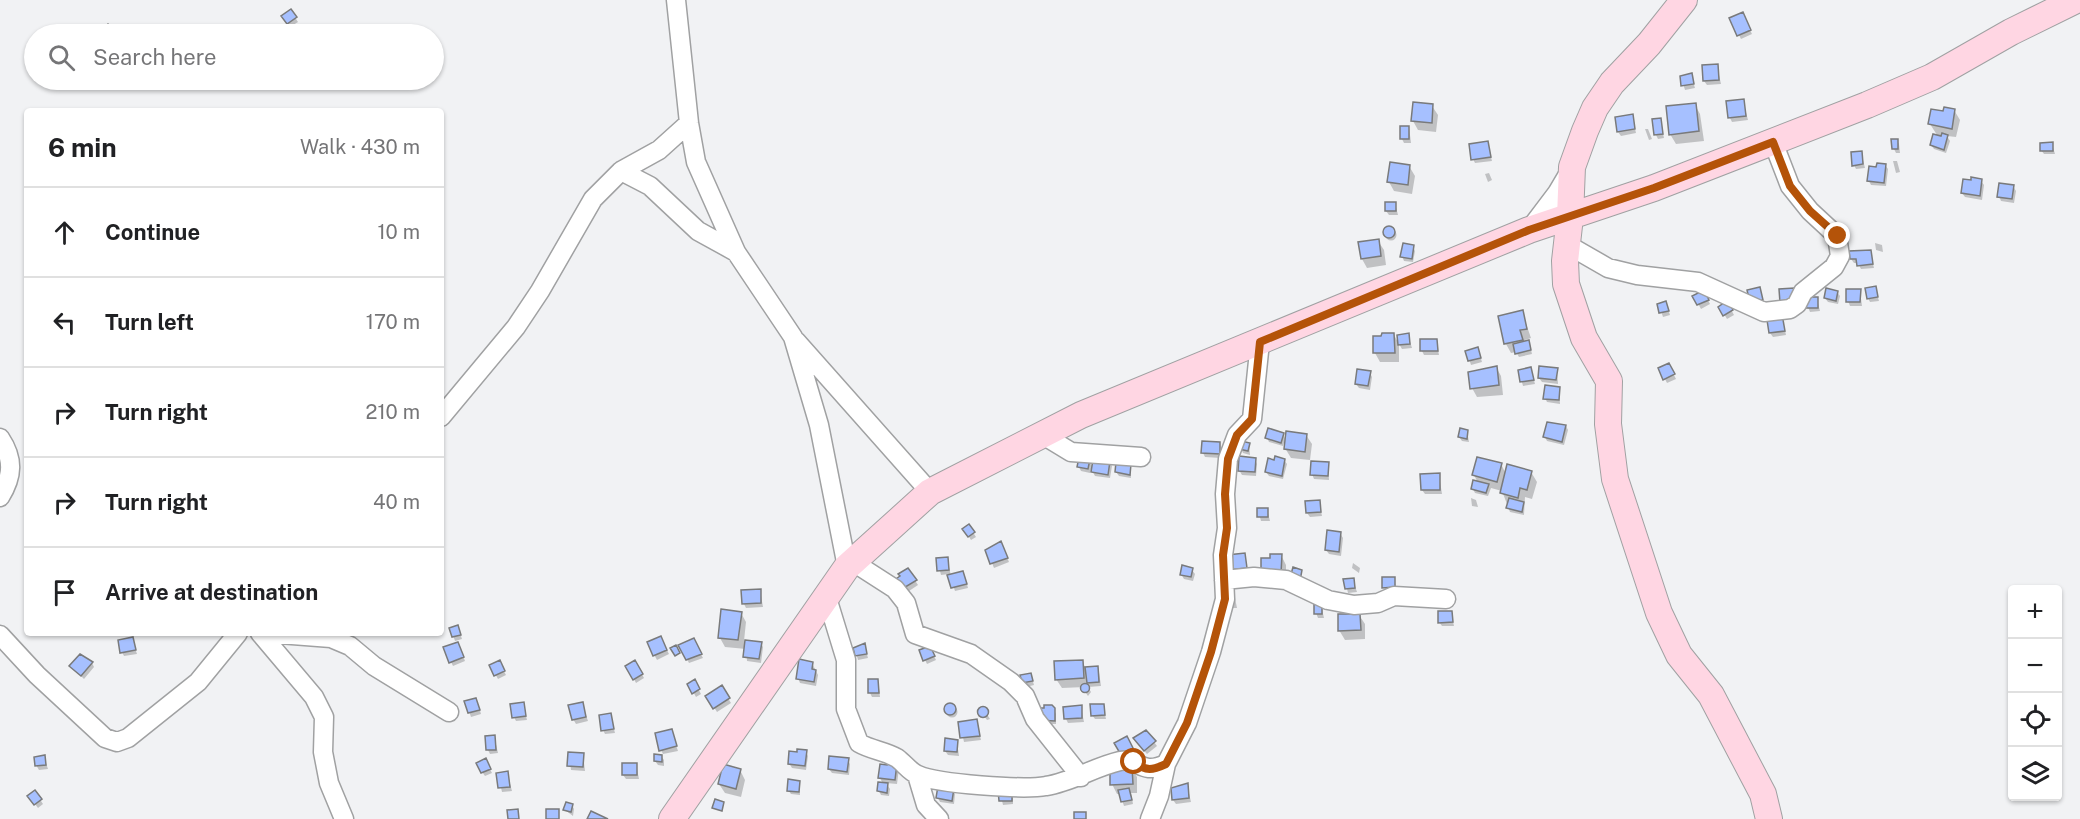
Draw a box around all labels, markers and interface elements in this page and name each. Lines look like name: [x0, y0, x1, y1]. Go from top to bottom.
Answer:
search box: [24, 24, 444, 90]
icon: search: [45, 41, 78, 74]
text: Search here: [93, 44, 217, 70]
text: 6 min: [48, 132, 117, 163]
text: Walk · 430 m: [300, 135, 420, 159]
icon: ahead: [48, 216, 81, 249]
text: Continue: [105, 219, 200, 245]
text: 10 m: [377, 220, 420, 244]
route end: [1824, 222, 1850, 248]
icon: left: [48, 306, 81, 339]
text: Turn left: [105, 309, 194, 335]
text: 170 m: [366, 310, 420, 334]
icon: right: [48, 396, 81, 429]
text: Turn right: [105, 399, 208, 425]
text: 210 m: [366, 400, 420, 424]
icon: right: [48, 486, 81, 519]
text: Turn right: [105, 489, 208, 515]
text: 40 m: [373, 490, 420, 514]
icon: arrive: [48, 576, 81, 609]
text: Arrive at destination: [105, 579, 318, 605]
map controls: [2008, 585, 2062, 801]
button: +: [2008, 585, 2062, 639]
button: −: [2008, 639, 2062, 693]
button: locate: [2008, 693, 2062, 747]
button: layers: [2008, 747, 2062, 801]
route start: [1120, 748, 1146, 774]

